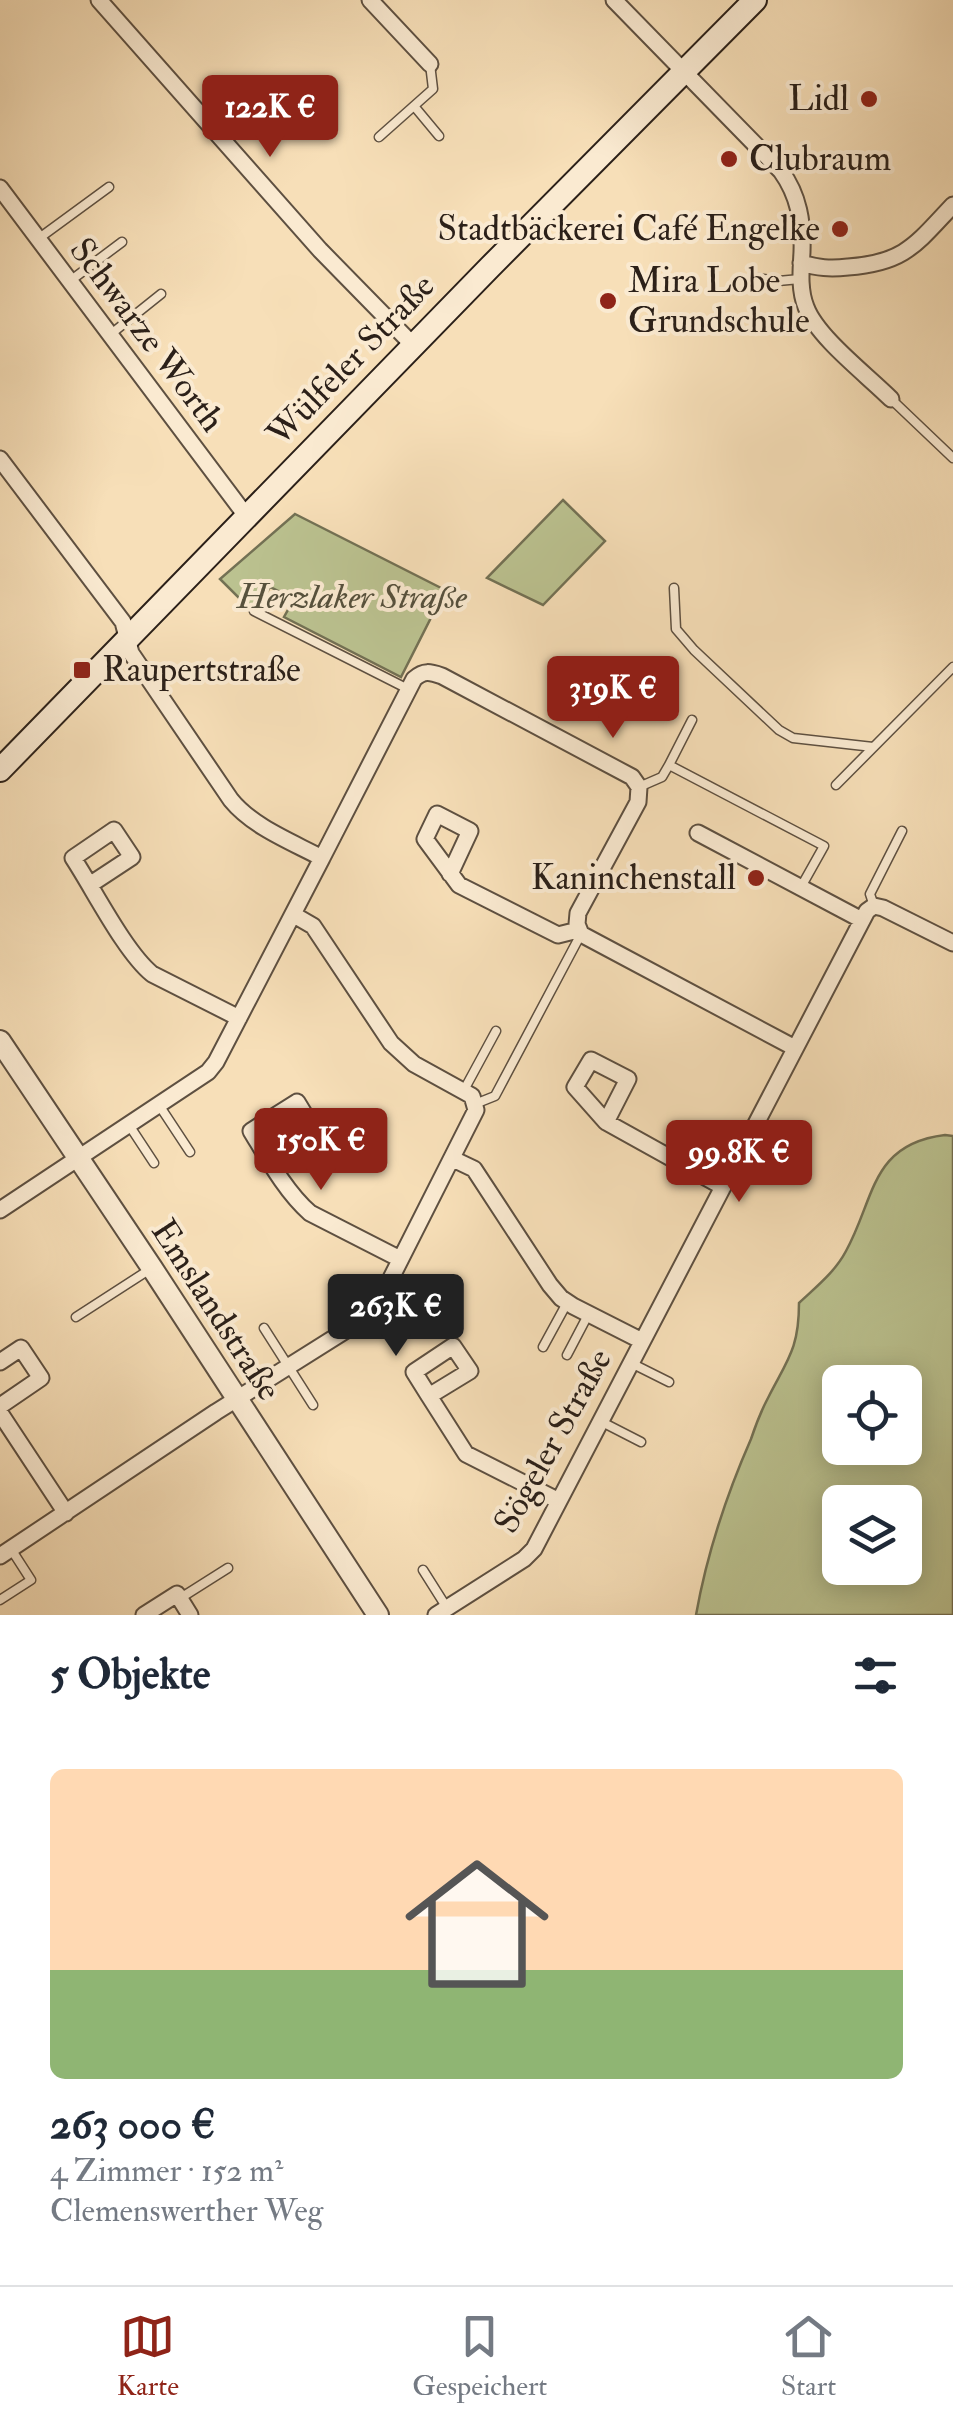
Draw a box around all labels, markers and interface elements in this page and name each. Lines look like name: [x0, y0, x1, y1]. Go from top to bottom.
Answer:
pin: 122K €: [189, 75, 351, 160]
place label: Lidl: [788, 77, 849, 121]
text: 122K €: [224, 87, 316, 127]
marker: Lidl: [858, 88, 880, 110]
place label: Clubraum: [749, 137, 891, 181]
marker: Clubraum: [718, 148, 740, 170]
place label: Stadtbäckerei Café Engelke: [438, 207, 820, 251]
marker: Stadtbäckerei Café Engelke: [829, 218, 851, 240]
street label: Schwarze Worth: [60, 229, 234, 441]
place label: Mira Lobe Grundschule: [628, 259, 810, 343]
street label: Wülfeler Straße: [257, 265, 444, 456]
marker: Mira Lobe Grundschule: [597, 290, 619, 312]
park label: Herzlaker Straße: [235, 575, 467, 619]
place label: Raupertstraße: [102, 648, 301, 692]
pin: 319K €: [532, 656, 694, 741]
marker: Raupertstraße: [71, 659, 93, 681]
text: 319K €: [569, 668, 657, 708]
place label: Kaninchenstall: [531, 856, 736, 900]
marker: Kaninchenstall: [745, 867, 767, 889]
pin: 150K €: [240, 1108, 402, 1193]
text: 150K €: [276, 1120, 366, 1160]
pin: 99.8K €: [647, 1120, 831, 1205]
text: 99.8K €: [688, 1132, 790, 1172]
street label: Emslandstraße: [141, 1211, 291, 1409]
pin: 263K €: [315, 1274, 477, 1359]
text: 263K €: [350, 1286, 442, 1326]
street label: Sögeler Straße: [484, 1341, 622, 1541]
map controls: [822, 1365, 922, 1585]
button: locate: [822, 1365, 922, 1465]
button: layers: [822, 1485, 922, 1585]
icon: filters: [848, 1648, 903, 1703]
text: 5 Objekte: [50, 1649, 210, 1701]
icon: home: [387, 1834, 567, 2014]
text: 263 000 €: [50, 2099, 215, 2151]
text: 4 Zimmer · 152 m²: [50, 2151, 283, 2191]
text: Clemenswerther Weg: [50, 2191, 323, 2231]
tab: Karte: [117, 2309, 179, 2404]
tab: Gespeichert: [412, 2309, 547, 2404]
tab: Start: [781, 2309, 836, 2404]

